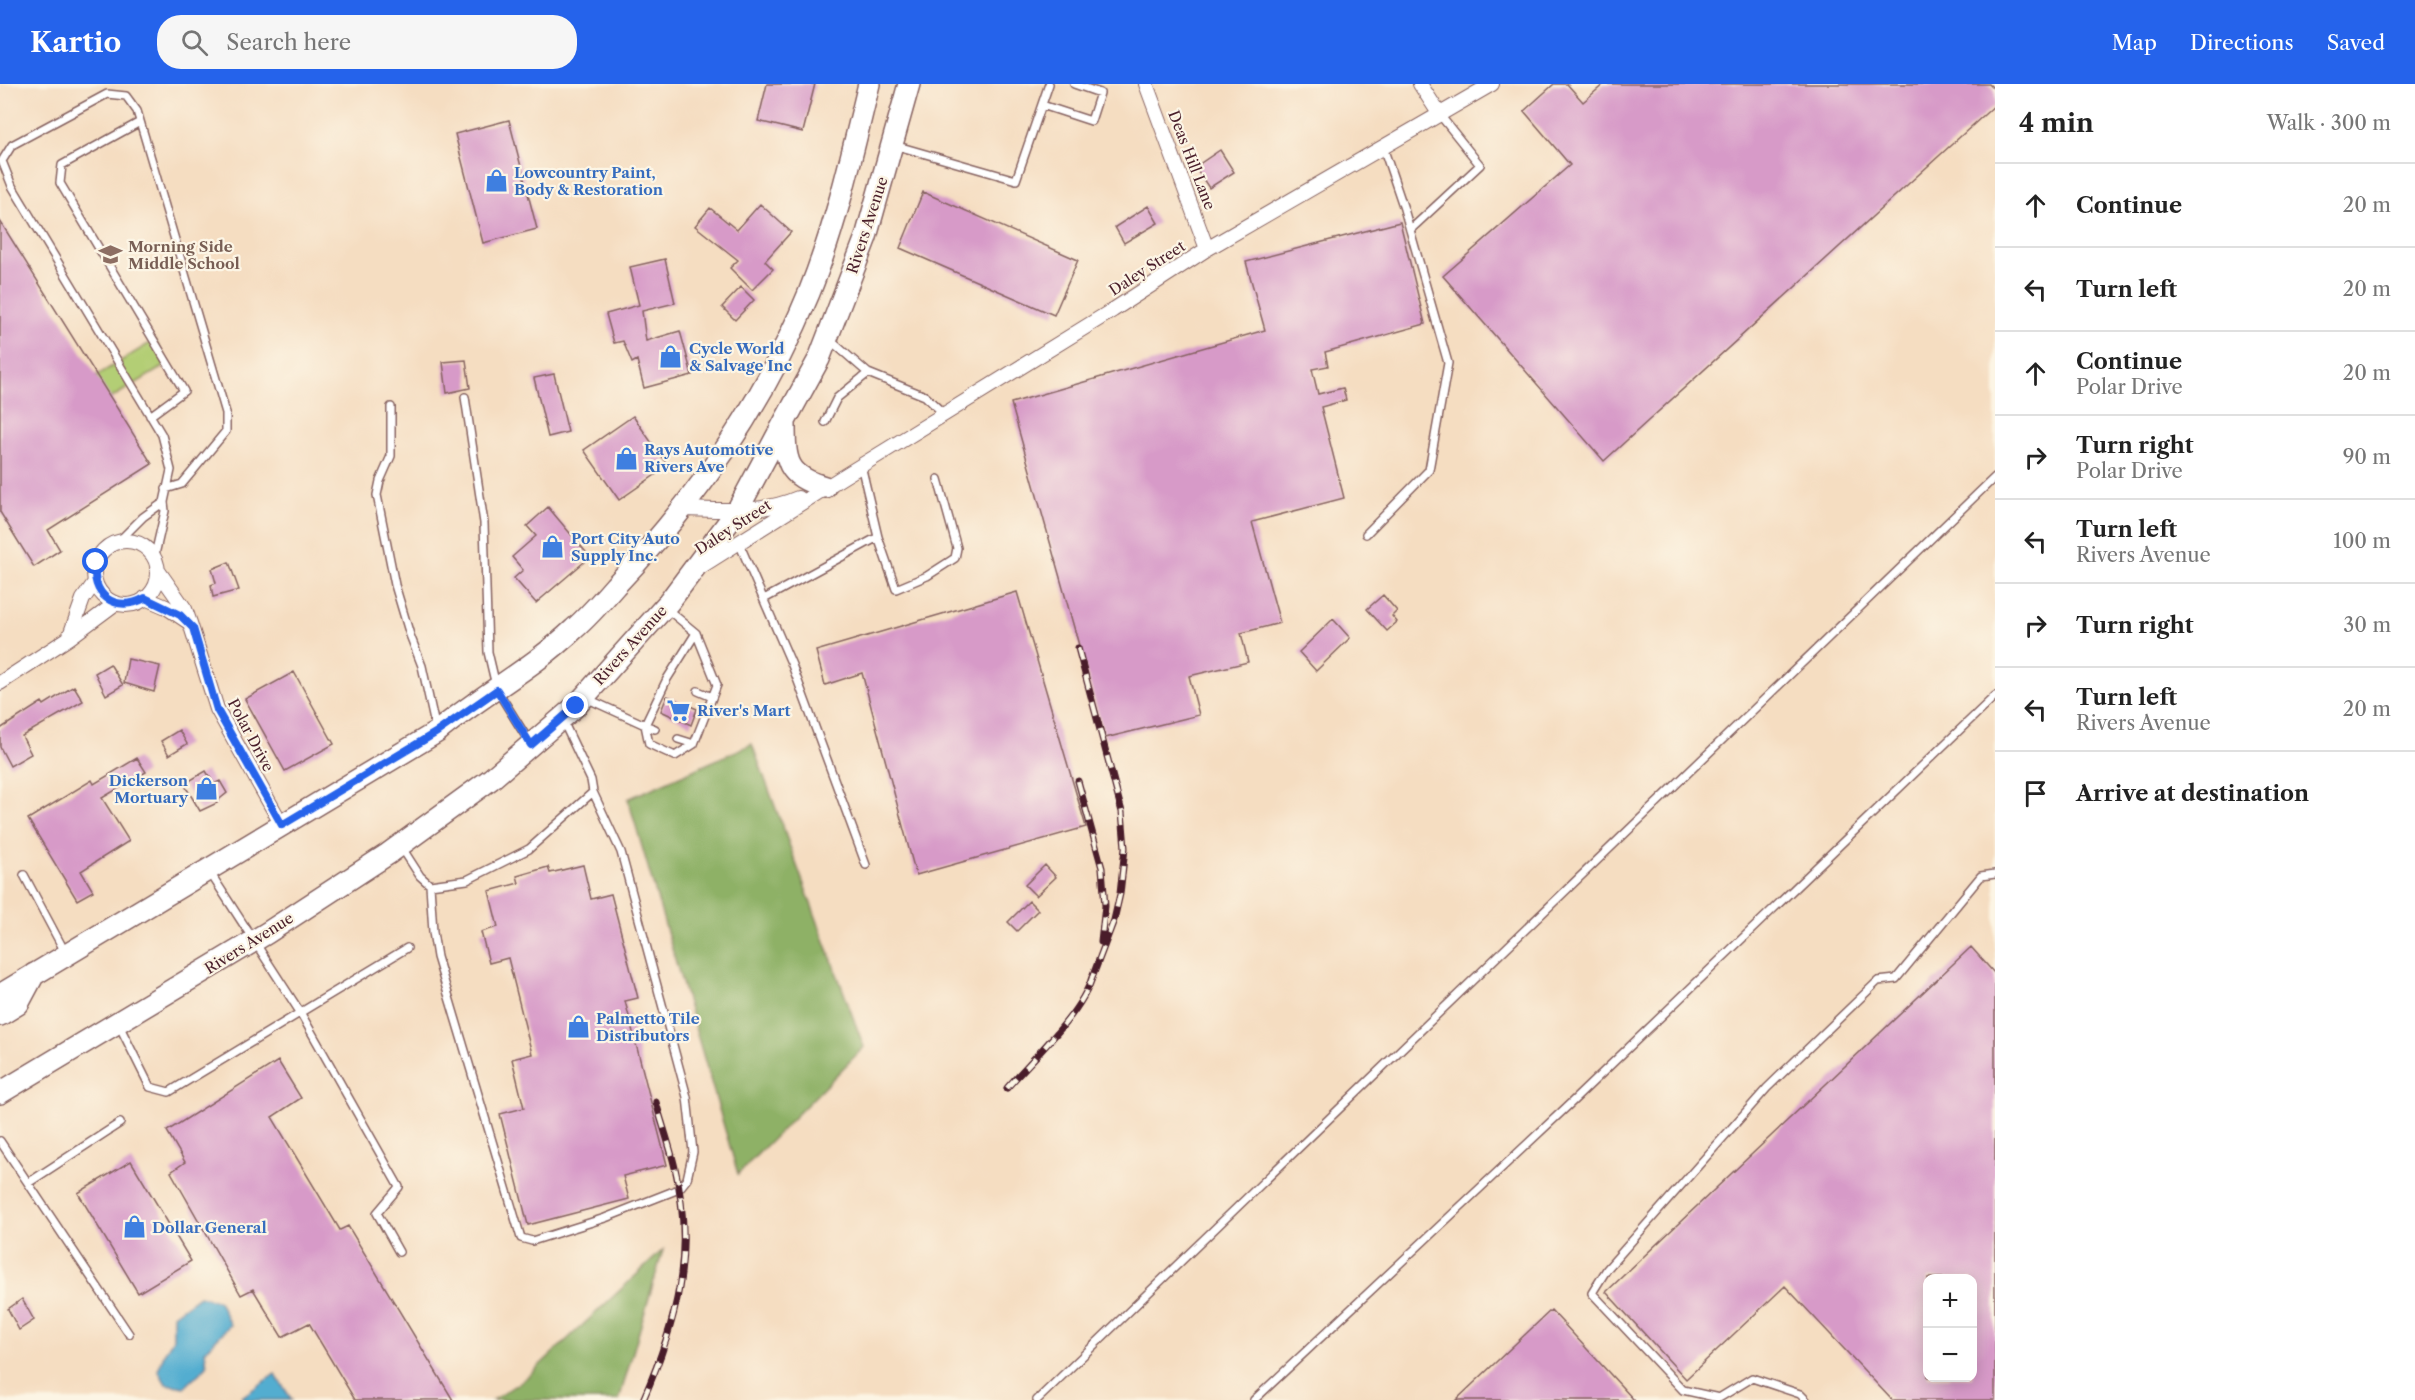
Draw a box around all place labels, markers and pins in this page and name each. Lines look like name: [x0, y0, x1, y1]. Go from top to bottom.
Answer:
place label: Lowcountry Paint, Body & Restoration: [514, 163, 664, 199]
shop icon: Lowcountry Paint, Body & Restoration: [483, 168, 509, 194]
place label: Morning Side Middle School: [128, 237, 240, 273]
school or university icon: Morning Side Middle School: [97, 242, 123, 268]
place label: Cycle World & Salvage Inc: [689, 339, 792, 375]
shop icon: Cycle World & Salvage Inc: [658, 344, 684, 370]
place label: Rays Automotive Rivers Ave: [644, 440, 774, 476]
shop icon: Rays Automotive Rivers Ave: [613, 445, 639, 471]
place label: Port City Auto Supply Inc.: [571, 529, 680, 565]
shop icon: Port City Auto Supply Inc.: [540, 534, 566, 560]
supermarket icon: River's Mart: [666, 697, 692, 723]
place label: River's Mart: [697, 701, 791, 720]
place label: Dickerson Mortuary: [109, 771, 189, 807]
shop icon: Dickerson Mortuary: [193, 776, 219, 802]
place label: Palmetto Tile Distributors: [596, 1009, 700, 1045]
shop icon: Palmetto Tile Distributors: [565, 1014, 591, 1040]
shop icon: Dollar General: [121, 1214, 147, 1240]
place label: Dollar General: [152, 1218, 267, 1237]

